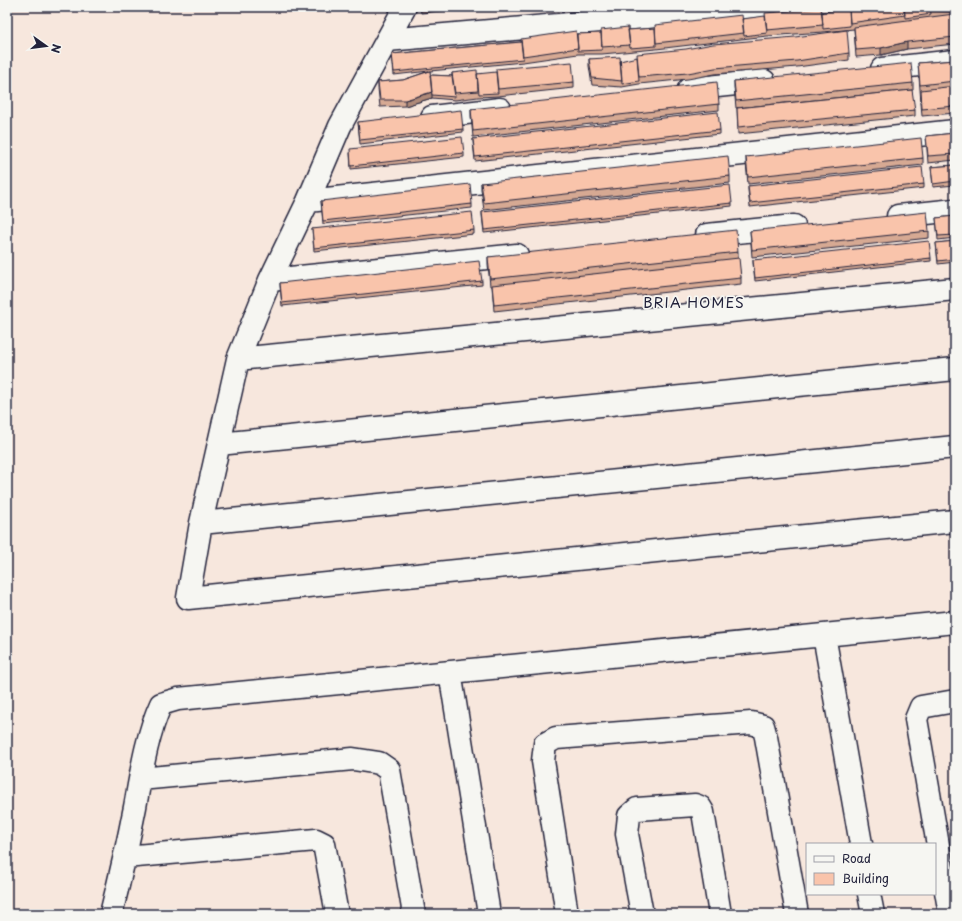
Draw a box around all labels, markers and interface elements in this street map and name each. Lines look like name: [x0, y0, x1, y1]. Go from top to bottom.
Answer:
north arrow: [26, 26, 66, 66]
text: N: [47, 42, 65, 55]
district label: BRIA HOMES: [643, 292, 745, 313]
legend: [806, 843, 936, 895]
text: Road: [842, 849, 871, 867]
text: Building: [842, 869, 889, 887]

